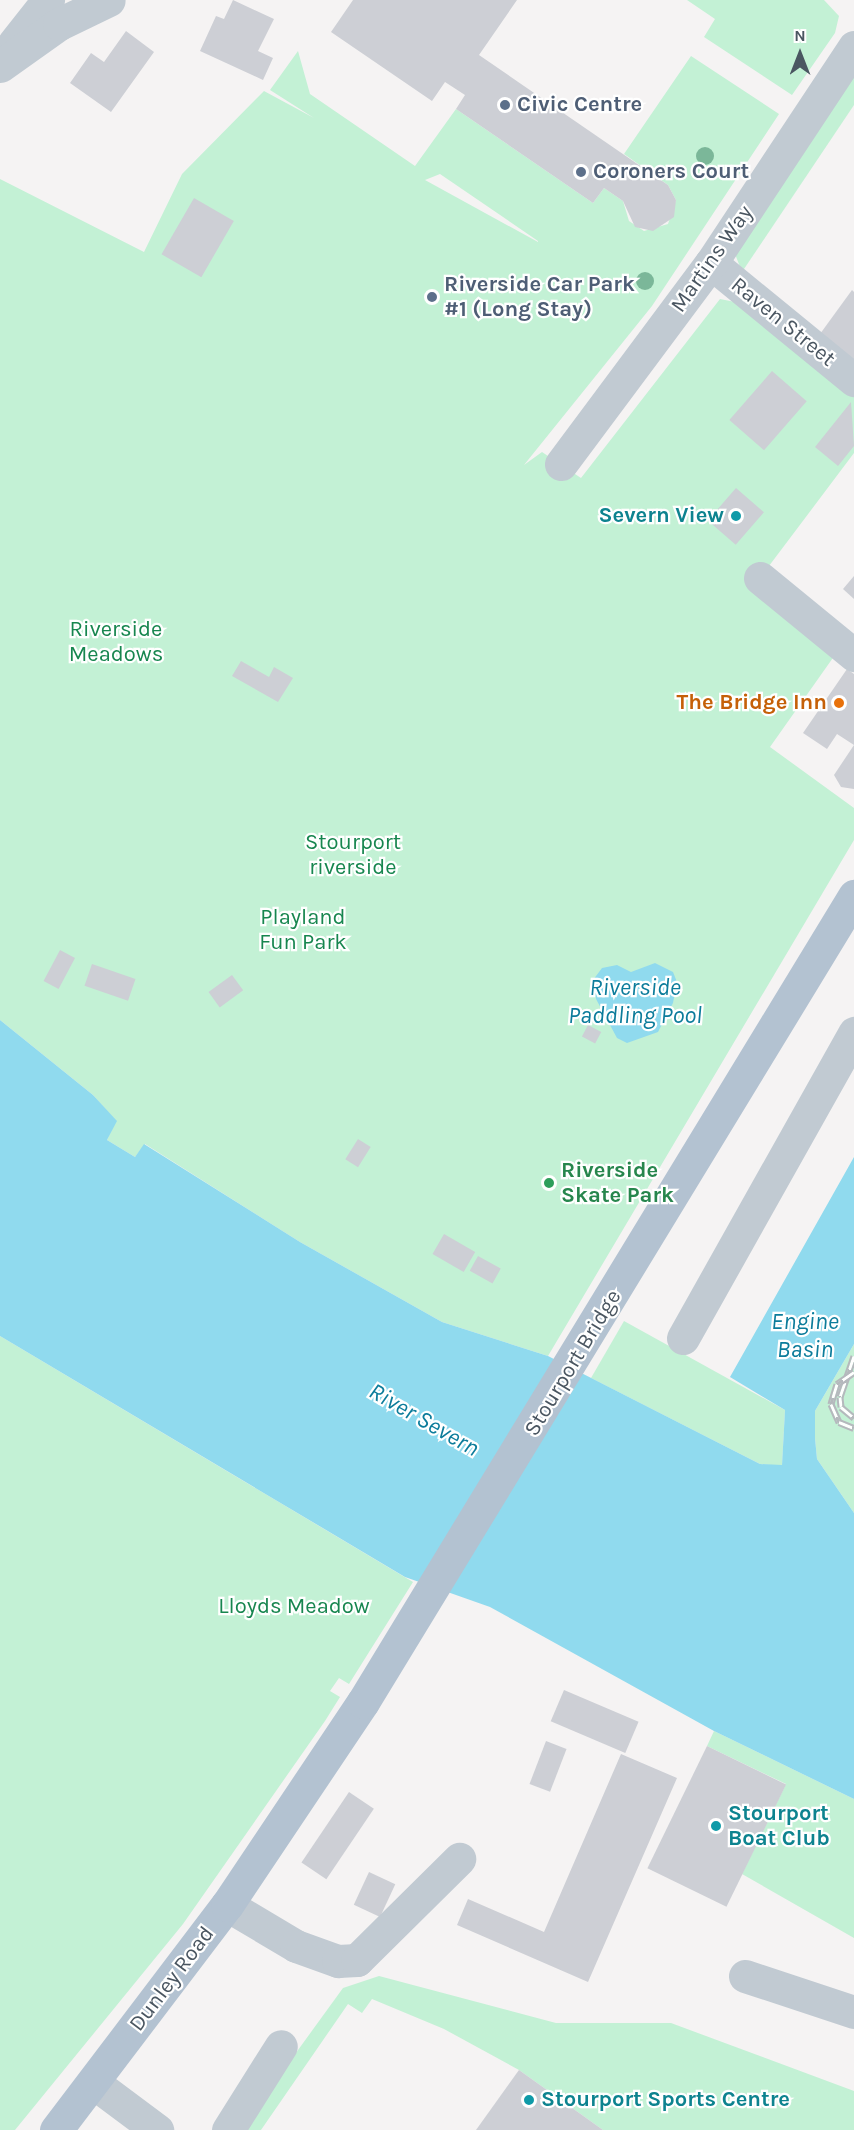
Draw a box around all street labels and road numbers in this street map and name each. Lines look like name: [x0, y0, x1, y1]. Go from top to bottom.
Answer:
street label: Martins Way: [665, 200, 759, 318]
street label: Raven Street: [725, 272, 841, 372]
street label: Stourport Bridge: [519, 1285, 627, 1441]
street label: Dunley Road: [124, 1921, 220, 2037]

